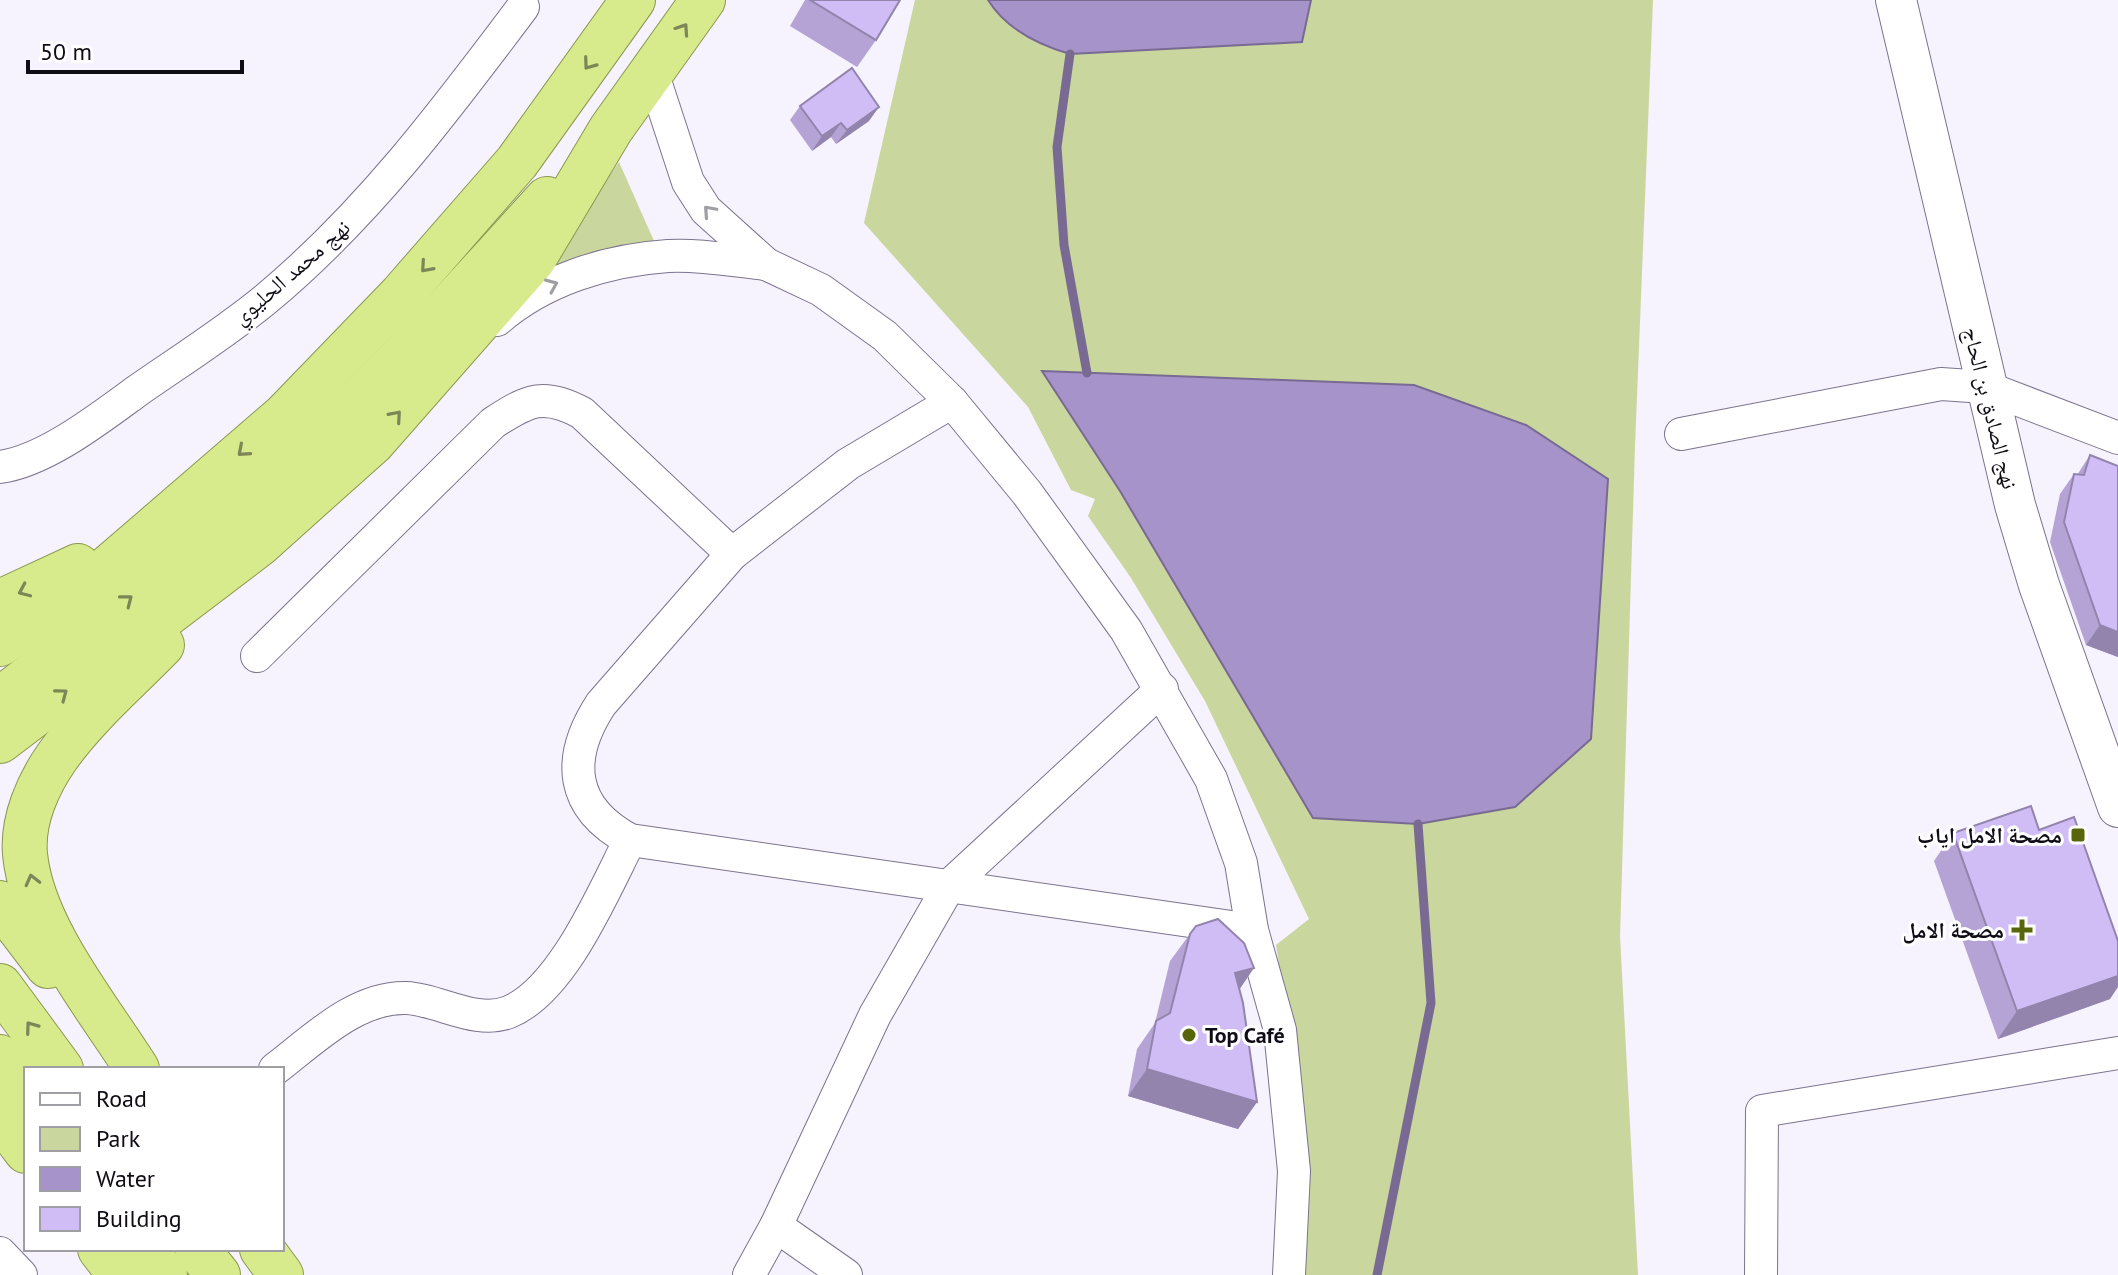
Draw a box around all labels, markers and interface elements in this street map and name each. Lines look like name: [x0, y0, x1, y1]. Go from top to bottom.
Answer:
one-way arrow: [674, 23, 689, 38]
scale bar: [28, 24, 242, 74]
text: 50 m: [40, 36, 92, 67]
one-way arrow: [584, 56, 599, 70]
one-way arrow: [704, 206, 719, 220]
street label: نهج محمد الحليوي: [226, 213, 358, 333]
one-way arrow: [421, 257, 436, 272]
one-way arrow: [544, 278, 558, 295]
street label: نهج الصادق بن الحاج: [1957, 324, 2025, 492]
one-way arrow: [386, 411, 401, 426]
one-way arrow: [238, 441, 252, 456]
one-way arrow: [18, 581, 32, 597]
one-way arrow: [118, 595, 132, 610]
one-way arrow: [53, 689, 68, 703]
place label: مصحة الامل اياب: [1917, 821, 2062, 849]
marker: مصحة الامل اياب: [2069, 826, 2087, 844]
one-way arrow: [24, 873, 41, 887]
place label: مصحة الامل: [1902, 916, 2004, 944]
marker: مصحة الامل: [2011, 919, 2033, 941]
place label: Top Café: [1205, 1021, 1285, 1049]
one-way arrow: [26, 1022, 40, 1036]
marker: Top Café: [1180, 1026, 1198, 1044]
legend: [24, 1067, 284, 1251]
text: Road: [96, 1083, 147, 1114]
text: Park: [96, 1123, 141, 1154]
text: Water: [96, 1163, 155, 1194]
text: Building: [96, 1203, 182, 1234]

